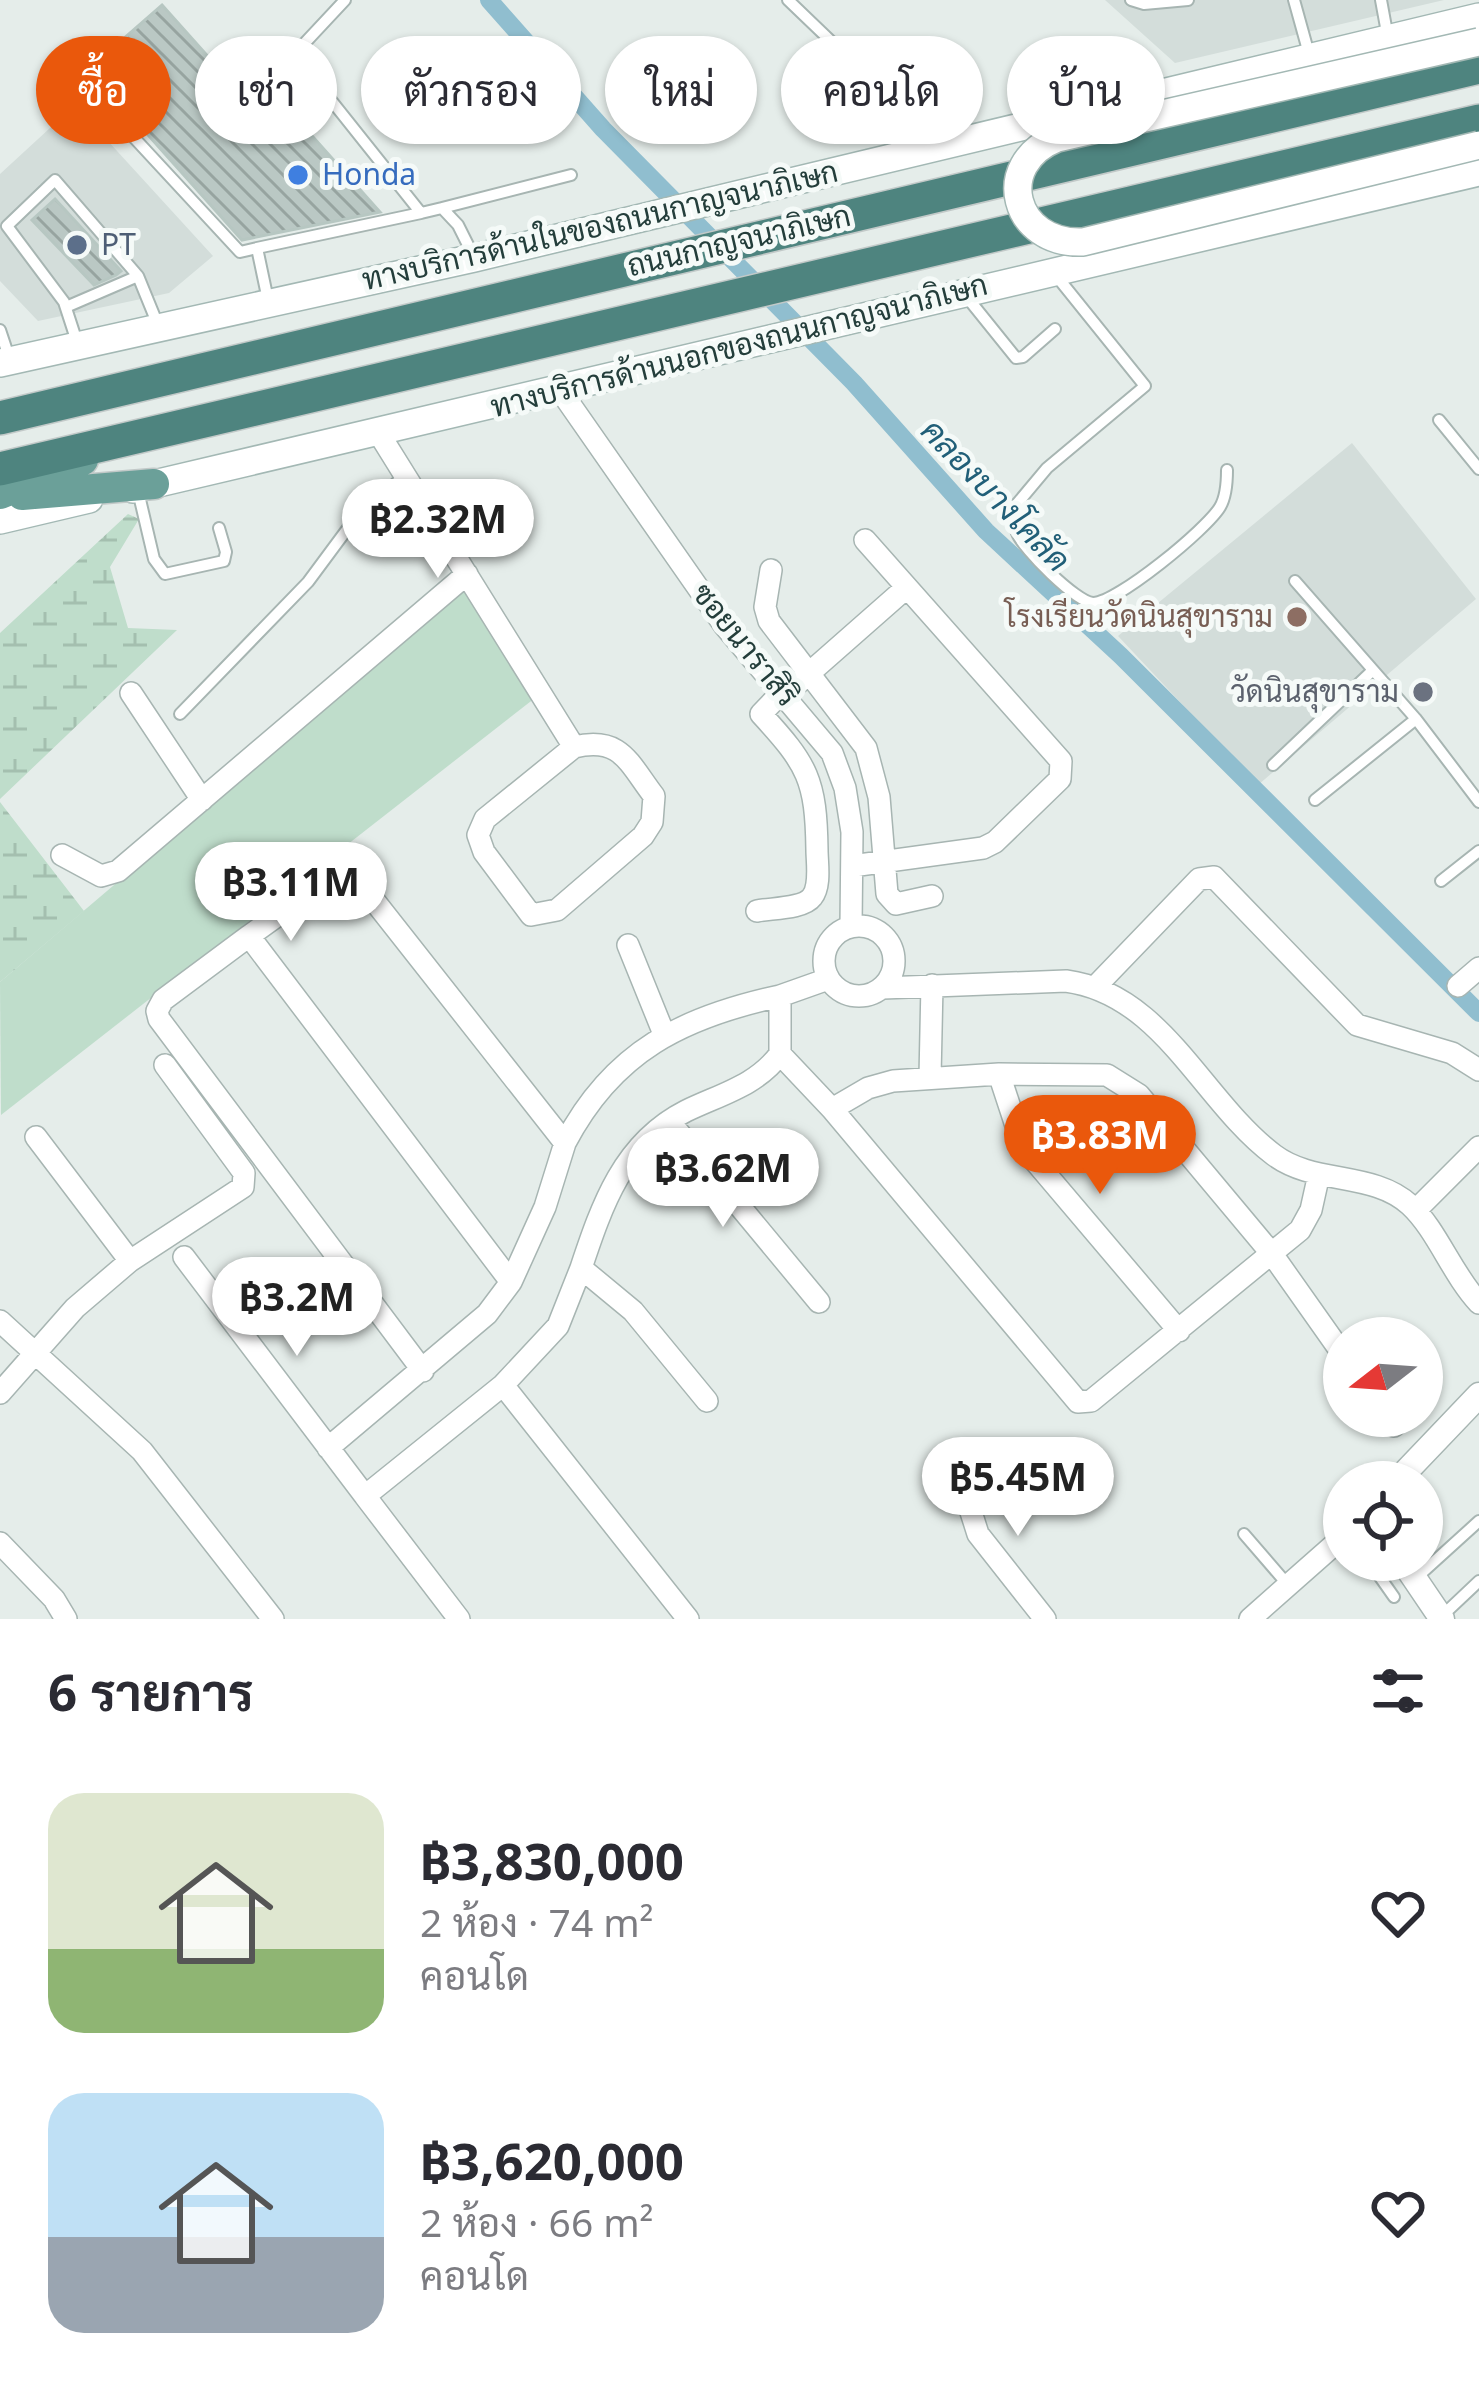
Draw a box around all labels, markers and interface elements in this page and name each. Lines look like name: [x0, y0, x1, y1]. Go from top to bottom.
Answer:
chip: ซื้อ: [36, 36, 171, 144]
chip: เช่า: [195, 36, 337, 144]
chip: ตัวกรอง: [361, 36, 581, 144]
chip: ใหม่: [605, 36, 757, 144]
chip: คอนโด: [781, 36, 983, 144]
chip: บ้าน: [1007, 36, 1165, 144]
place label: Honda: [322, 153, 416, 194]
street label: ทางบริการด้านในของถนนกาญจนาภิเษก: [359, 154, 841, 298]
marker: Honda: [285, 162, 311, 188]
street label: ถนนกาญจนาภิเษก: [624, 198, 854, 284]
place label: PT: [101, 223, 136, 264]
marker: PT: [64, 232, 90, 258]
street label: ทางบริการด้านนอกของถนนกาญจนาภิเษก: [486, 263, 991, 426]
water label: คลองบางโคลัด: [912, 408, 1081, 581]
pin: ฿2.32M: [340, 479, 536, 581]
text: ฿2.32M: [369, 491, 507, 544]
street label: ซอยนาราสิริ: [684, 574, 809, 714]
place label: โรงเรียนวัดนินสุขาราม: [1003, 595, 1273, 638]
marker: โรงเรียนวัดนินสุขาราม: [1284, 604, 1310, 630]
place label: วัดนินสุขาราม: [1230, 670, 1399, 713]
marker: วัดนินสุขาราม: [1410, 679, 1436, 705]
pin: ฿3.11M: [193, 842, 389, 944]
text: ฿3.11M: [222, 854, 360, 907]
pin: ฿3.83M: [1002, 1095, 1198, 1197]
text: ฿3.83M: [1031, 1107, 1169, 1160]
pin: ฿3.62M: [625, 1128, 821, 1230]
text: ฿3.62M: [654, 1140, 792, 1193]
pin: ฿3.2M: [213, 1257, 381, 1359]
text: ฿3.2M: [239, 1269, 355, 1322]
north arrow: [1323, 1317, 1443, 1437]
map controls: [1323, 1317, 1443, 1581]
pin: ฿5.45M: [920, 1437, 1116, 1539]
text: ฿5.45M: [949, 1449, 1087, 1502]
button: locate: [1323, 1461, 1443, 1581]
text: 6 รายการ: [48, 1656, 254, 1726]
icon: filters: [1365, 1658, 1431, 1724]
text: ฿3,830,000: [420, 1825, 684, 1895]
icon: home: [144, 1841, 288, 1985]
icon: heart: [1365, 1880, 1431, 1946]
text: 2 ห้อง · 74 m²: [420, 1895, 653, 1948]
text: คอนโด: [420, 1948, 529, 2001]
text: ฿3,620,000: [420, 2125, 684, 2195]
icon: home: [144, 2141, 288, 2285]
icon: heart: [1365, 2180, 1431, 2246]
text: 2 ห้อง · 66 m²: [420, 2195, 653, 2248]
text: คอนโด: [420, 2248, 529, 2301]

